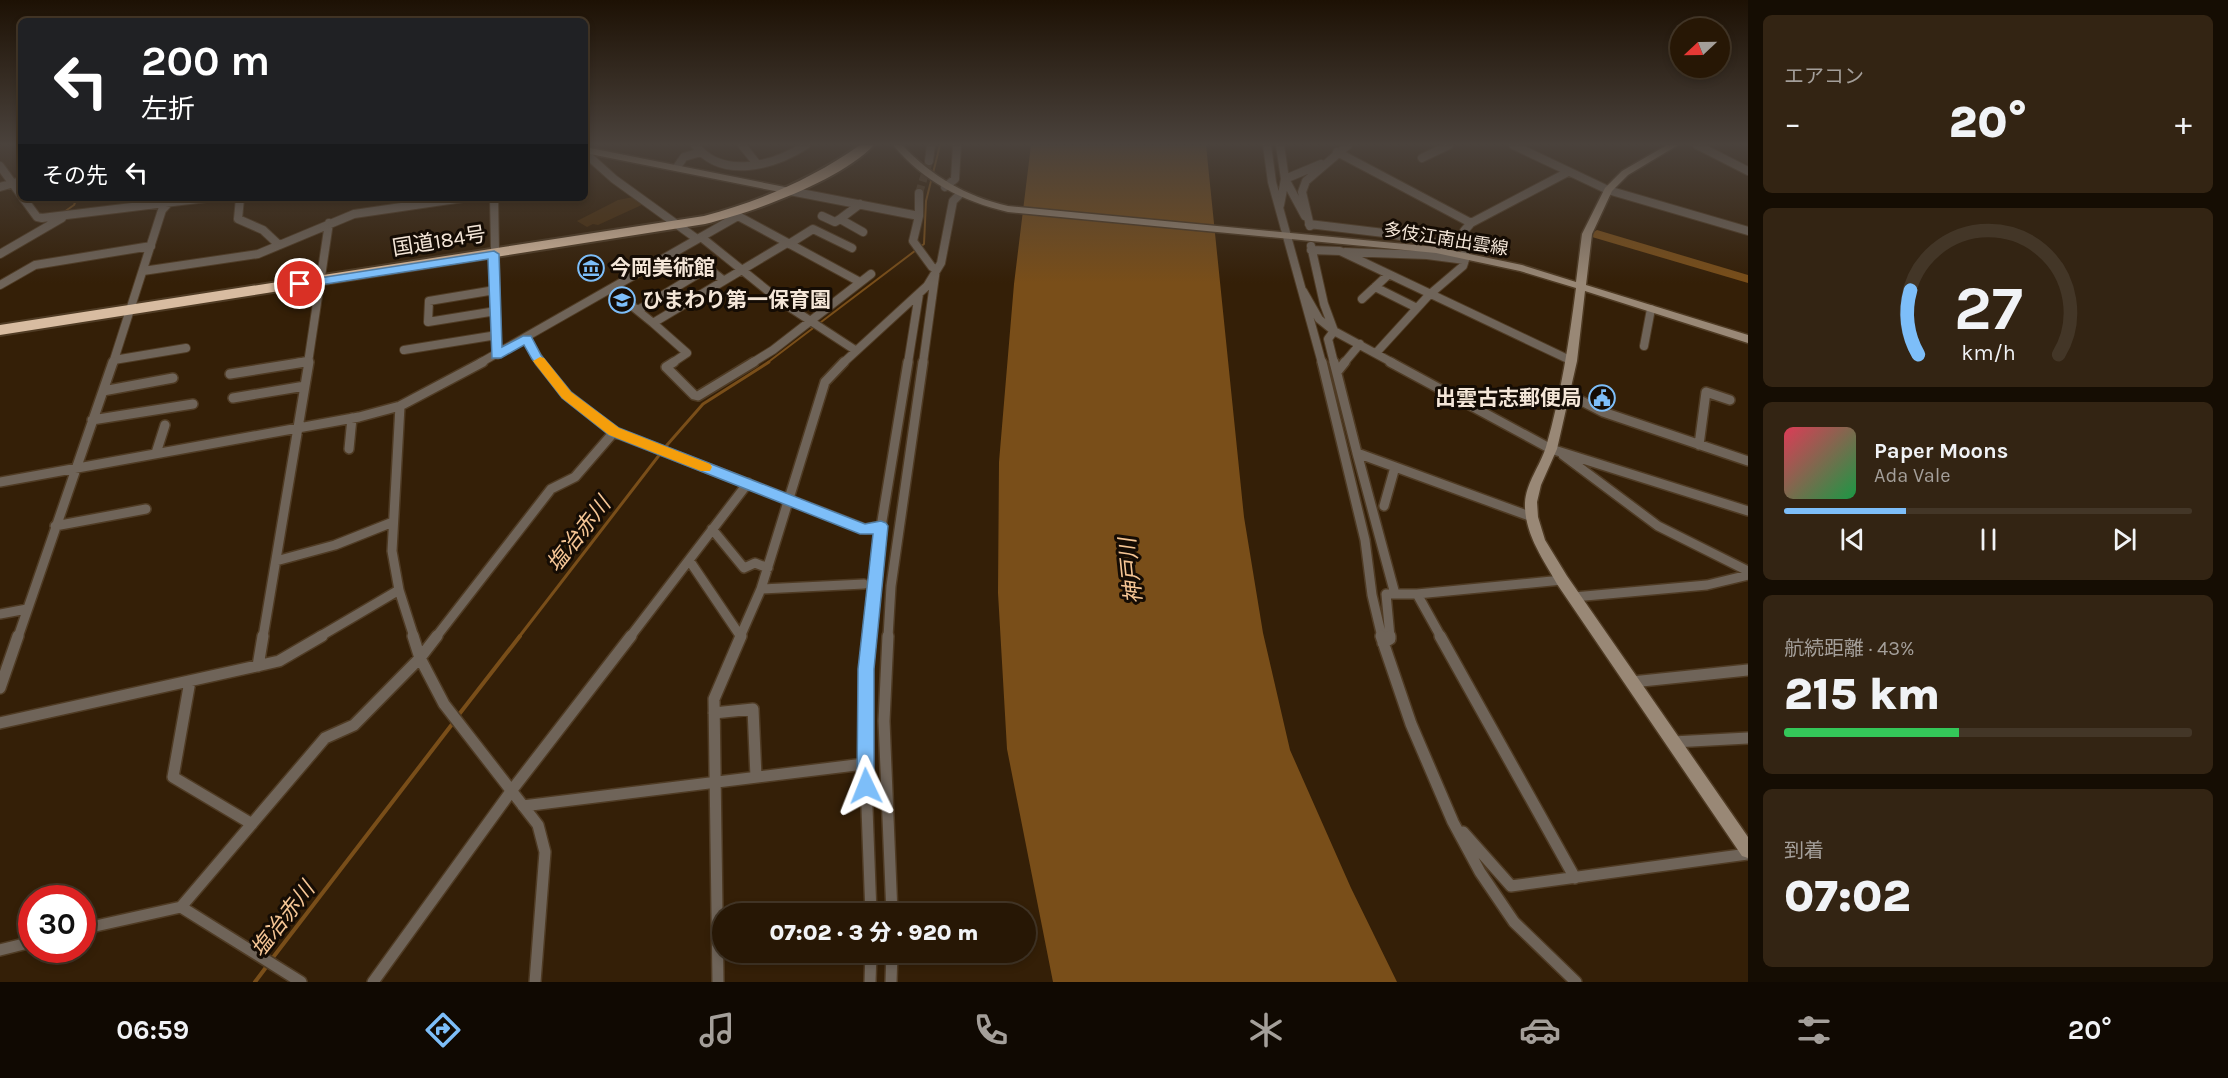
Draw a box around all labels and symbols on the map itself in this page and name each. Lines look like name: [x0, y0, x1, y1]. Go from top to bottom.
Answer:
north arrow: [1670, 18, 1730, 78]
street label: 多伎江南出雲線: [1382, 218, 1510, 260]
street label: 国道184号: [390, 222, 488, 260]
museum icon: 今岡美術館: [576, 253, 606, 283]
place label: 今岡美術館: [610, 256, 715, 280]
pin: [274, 258, 325, 309]
school or university icon: ひまわり第一保育園: [607, 285, 637, 315]
place label: ひまわり第一保育園: [642, 288, 831, 312]
public building icon: 出雲古志郵便局: [1587, 383, 1617, 413]
place label: 出雲古志郵便局: [1435, 386, 1582, 410]
water label: 塩冶赤川: [541, 490, 617, 577]
water label: 神戸川: [1114, 535, 1147, 605]
position arrow: [834, 754, 898, 818]
water label: 塩冶赤川: [245, 875, 321, 962]
speed limit sign: 30: [18, 885, 96, 963]

